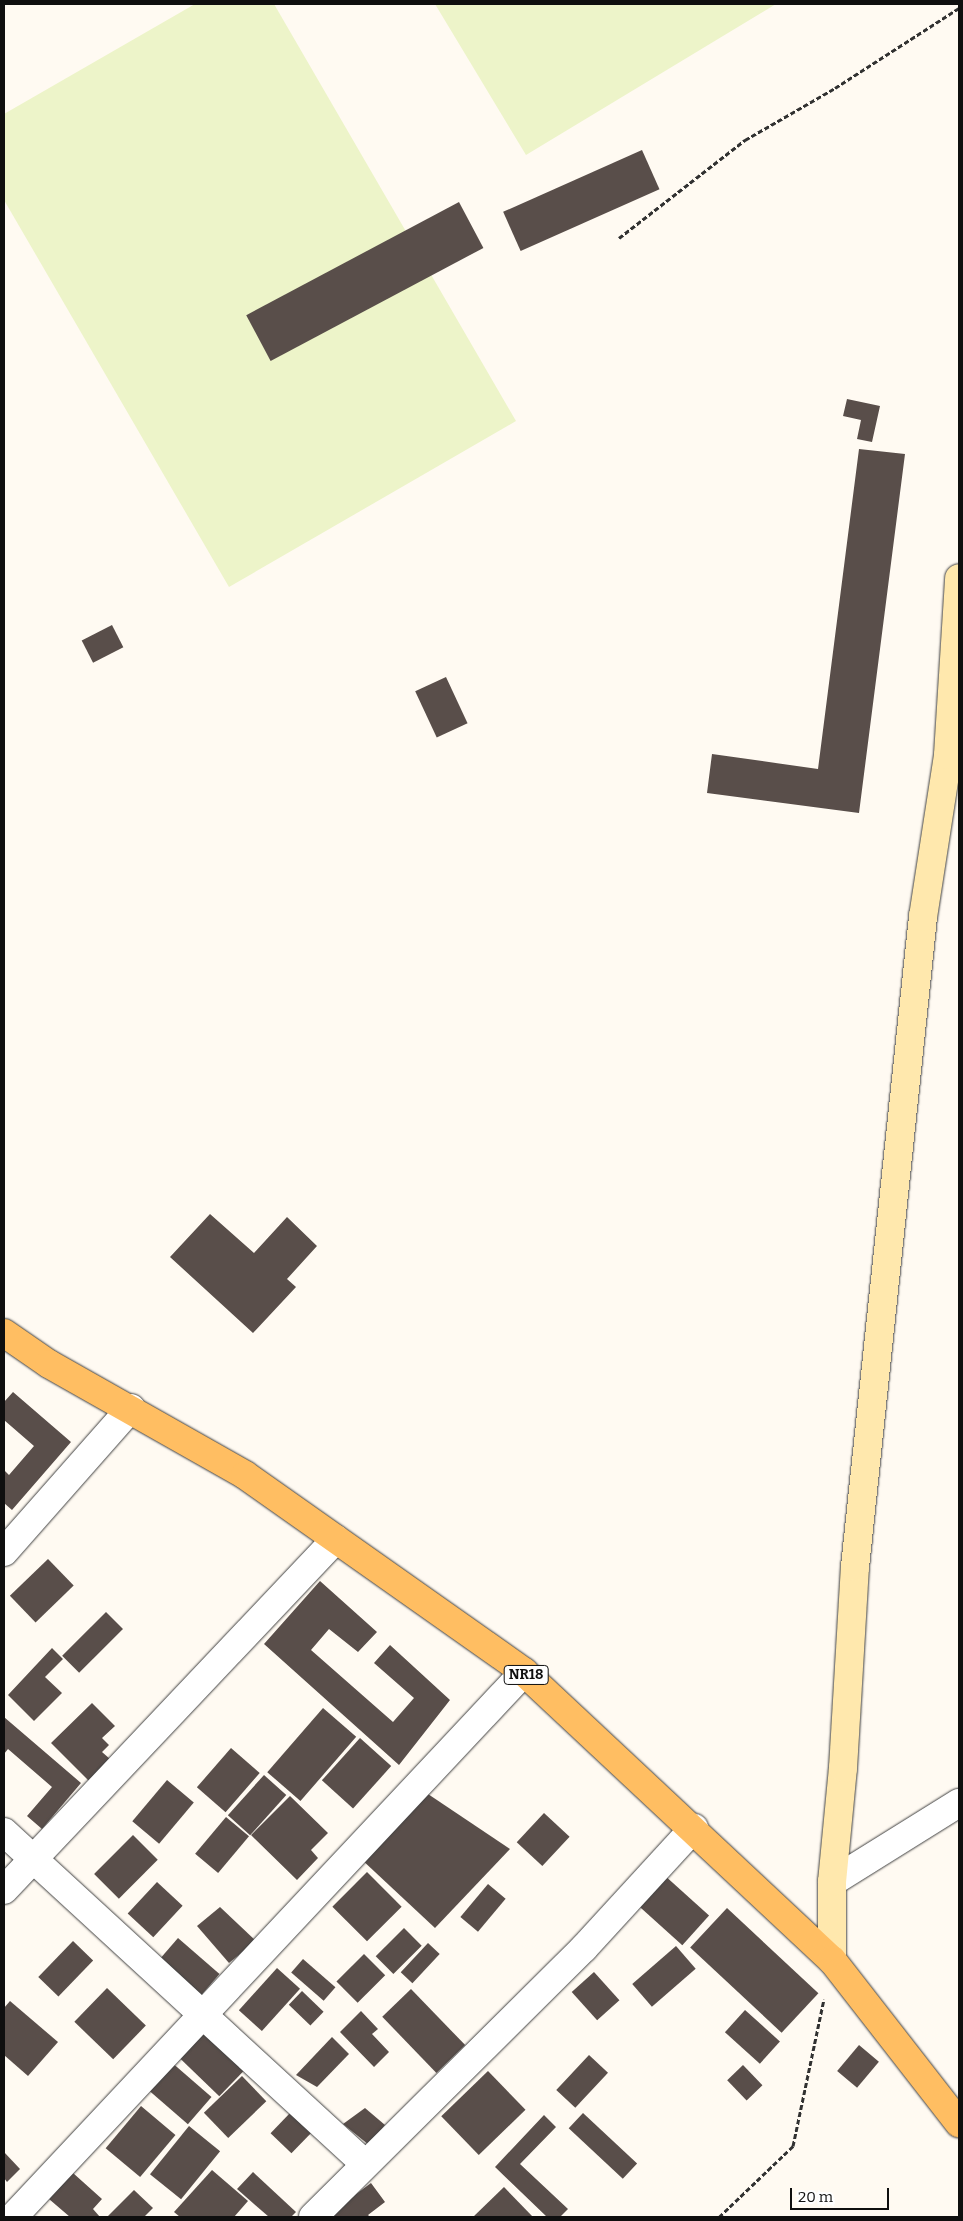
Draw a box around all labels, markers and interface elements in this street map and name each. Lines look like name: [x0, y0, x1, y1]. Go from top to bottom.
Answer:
road number: NR18: [504, 1664, 548, 1686]
scale bar: [793, 2178, 892, 2210]
text: 20 m: [798, 2188, 833, 2206]

